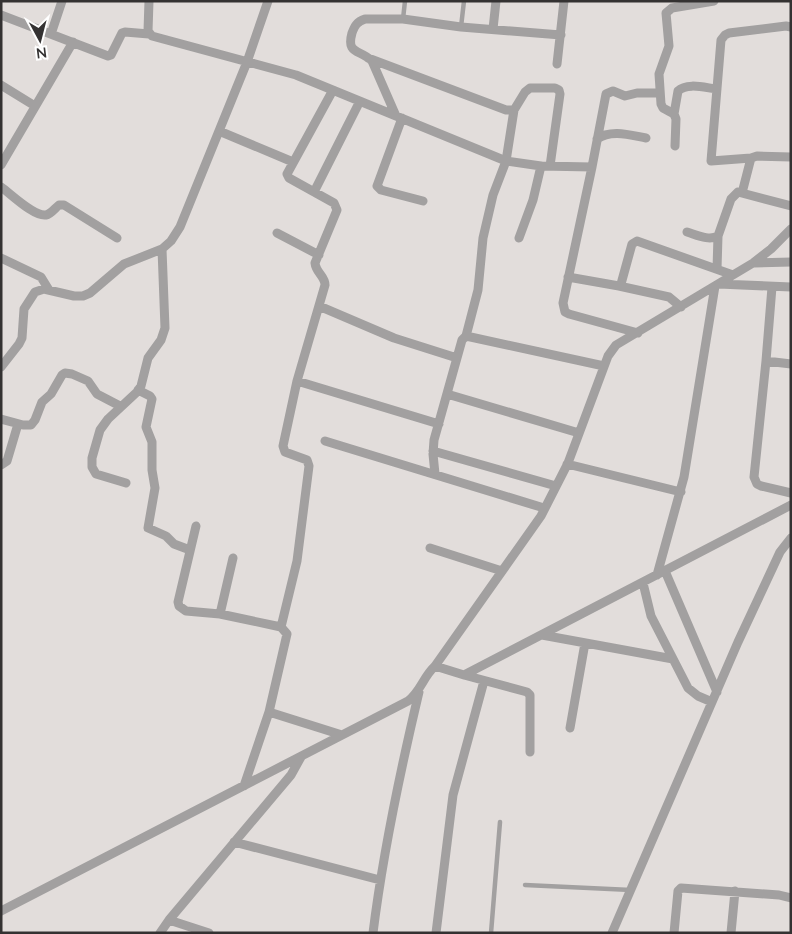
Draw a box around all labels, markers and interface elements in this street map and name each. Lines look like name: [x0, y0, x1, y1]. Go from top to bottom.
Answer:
north arrow: [15, 15, 65, 65]
text: N: [35, 44, 48, 62]

